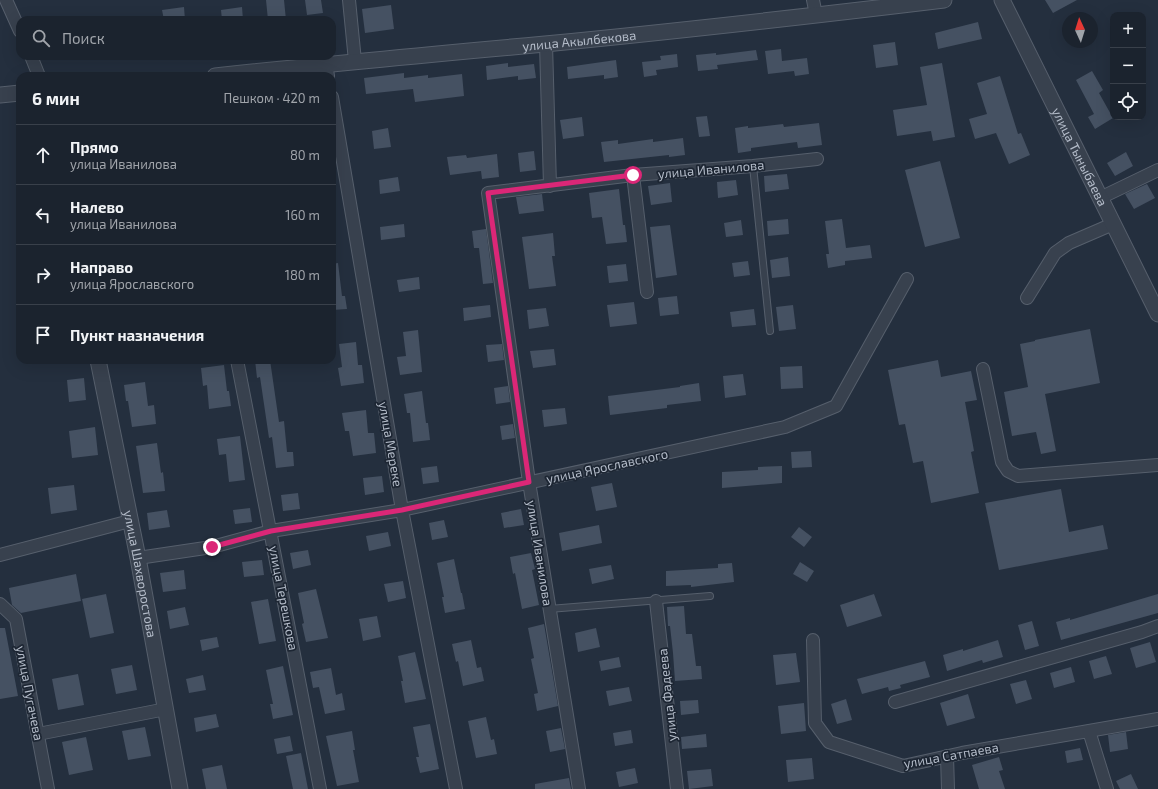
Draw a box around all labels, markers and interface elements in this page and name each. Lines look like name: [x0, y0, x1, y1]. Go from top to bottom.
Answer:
north arrow: [1062, 12, 1098, 48]
map controls: [1110, 12, 1146, 120]
button: +: [1110, 12, 1146, 48]
search box: [16, 16, 336, 60]
icon: search: [30, 27, 52, 49]
street label: улица Акылбекова: [522, 27, 637, 54]
text: Поиск: [62, 29, 105, 47]
button: −: [1110, 48, 1146, 84]
button: locate: [1110, 84, 1146, 120]
text: 6 мин: [32, 88, 80, 108]
text: Пешком · 420 m: [223, 90, 320, 106]
street label: улица Тыныбаева: [1049, 105, 1111, 209]
text: Прямо: [70, 138, 119, 156]
icon: ahead: [32, 144, 54, 166]
text: 80 m: [290, 147, 320, 163]
text: улица Иванилова: [70, 156, 177, 172]
street label: улица Иванилова: [657, 156, 765, 182]
route start: [624, 166, 642, 184]
text: Налево: [70, 198, 124, 216]
icon: left: [32, 204, 54, 226]
text: 160 m: [285, 207, 320, 223]
text: улица Иванилова: [70, 216, 177, 232]
text: Направо: [70, 258, 133, 276]
icon: right: [32, 264, 54, 286]
text: 180 m: [285, 267, 320, 283]
text: улица Ярославского: [70, 276, 194, 292]
icon: arrive: [32, 324, 54, 346]
text: Пункт назначения: [70, 326, 204, 344]
street label: улица Мереке: [376, 400, 406, 488]
street label: улица Ярославского: [545, 445, 669, 487]
street label: улица Иванилова: [524, 499, 556, 607]
street label: улица Шахворостова: [120, 509, 160, 639]
route end: [203, 538, 221, 556]
street label: улица Терешкова: [266, 544, 302, 652]
street label: улица Пугачева: [13, 644, 47, 742]
street label: улица Фадеева: [654, 648, 680, 742]
street label: улица Сатпаева: [902, 739, 1000, 771]

